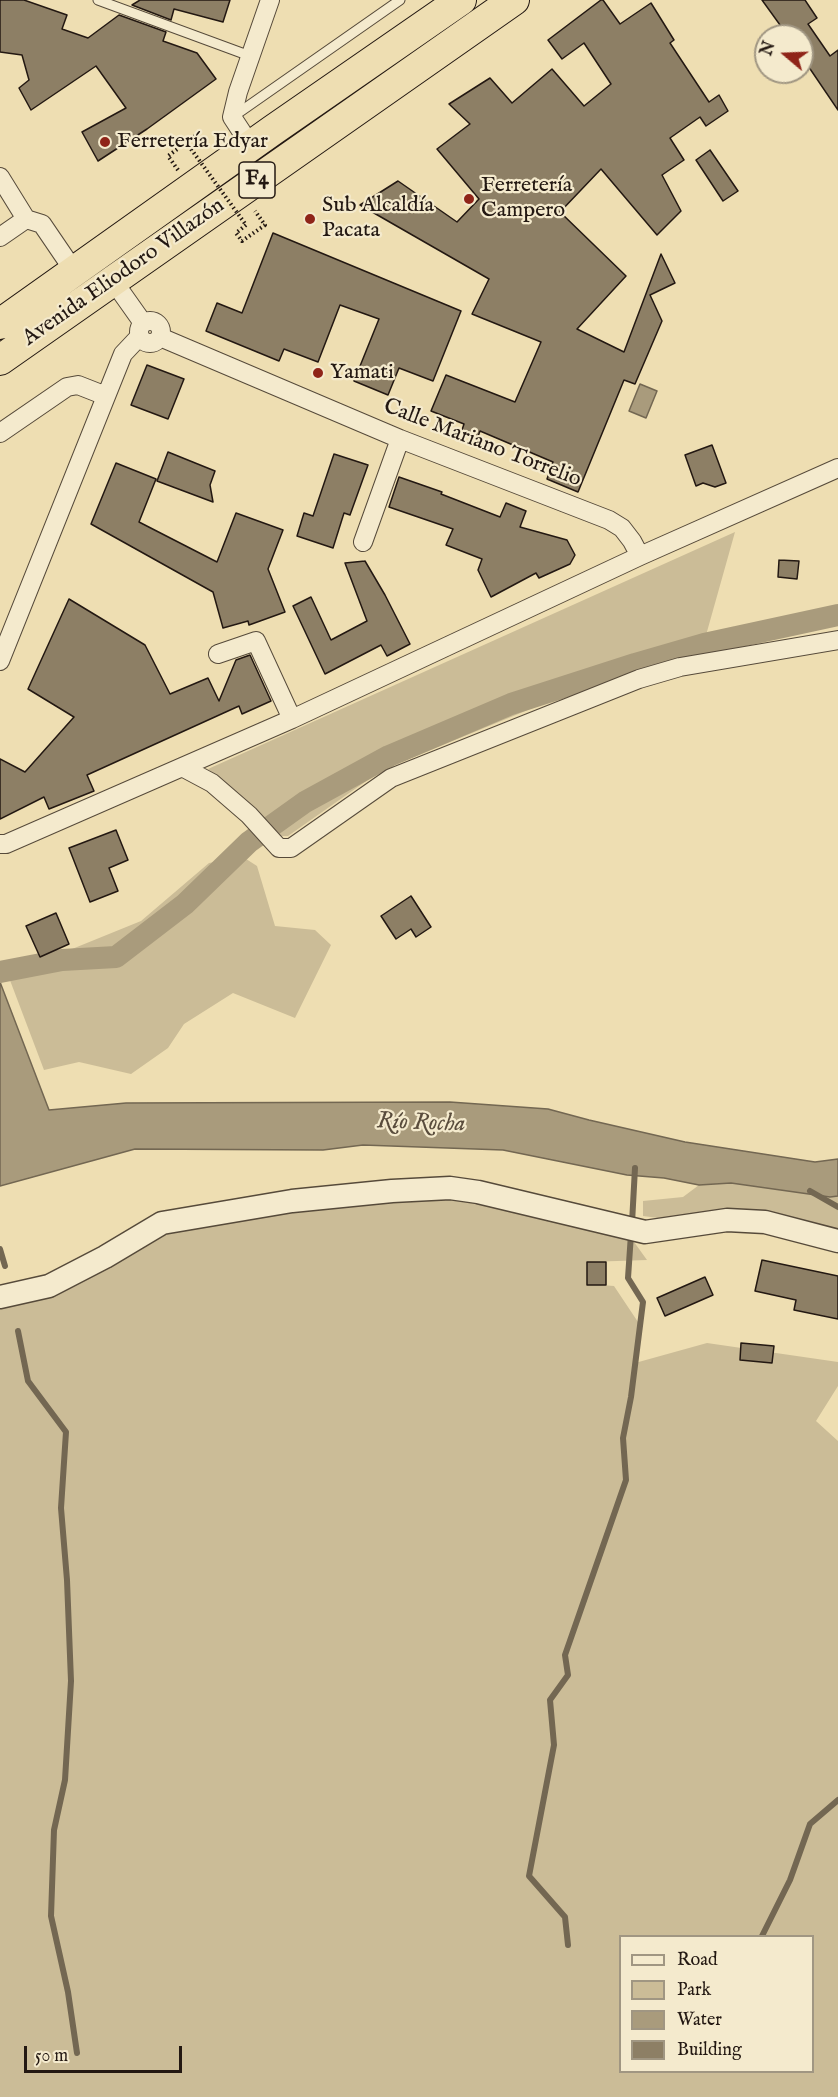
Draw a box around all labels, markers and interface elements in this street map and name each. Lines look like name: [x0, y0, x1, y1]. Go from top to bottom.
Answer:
north arrow: [754, 24, 814, 84]
text: N: [757, 39, 781, 59]
place label: Ferretería Edyar: [117, 129, 268, 155]
marker: Ferretería Edyar: [98, 135, 112, 149]
road number: F4: [239, 162, 275, 198]
place label: Ferretería Campero: [481, 173, 572, 224]
marker: Ferretería Campero: [462, 192, 476, 206]
street label: Avenida Eliodoro Villazón: [18, 193, 230, 353]
place label: Sub Alcaldía Pacata: [322, 193, 434, 244]
marker: Sub Alcaldía Pacata: [303, 212, 317, 226]
place label: Yamati: [330, 360, 394, 386]
marker: Yamati: [311, 366, 325, 380]
street label: Calle Mariano Torrelio: [379, 394, 585, 494]
water label: Río Rocha: [376, 1108, 466, 1140]
legend: [619, 1935, 814, 2073]
text: Road: [677, 1949, 718, 1972]
text: Park: [677, 1979, 711, 2002]
text: Water: [677, 2009, 722, 2032]
scale bar: [27, 2034, 184, 2072]
text: Building: [677, 2039, 742, 2062]
text: 50 m: [35, 2045, 68, 2068]

